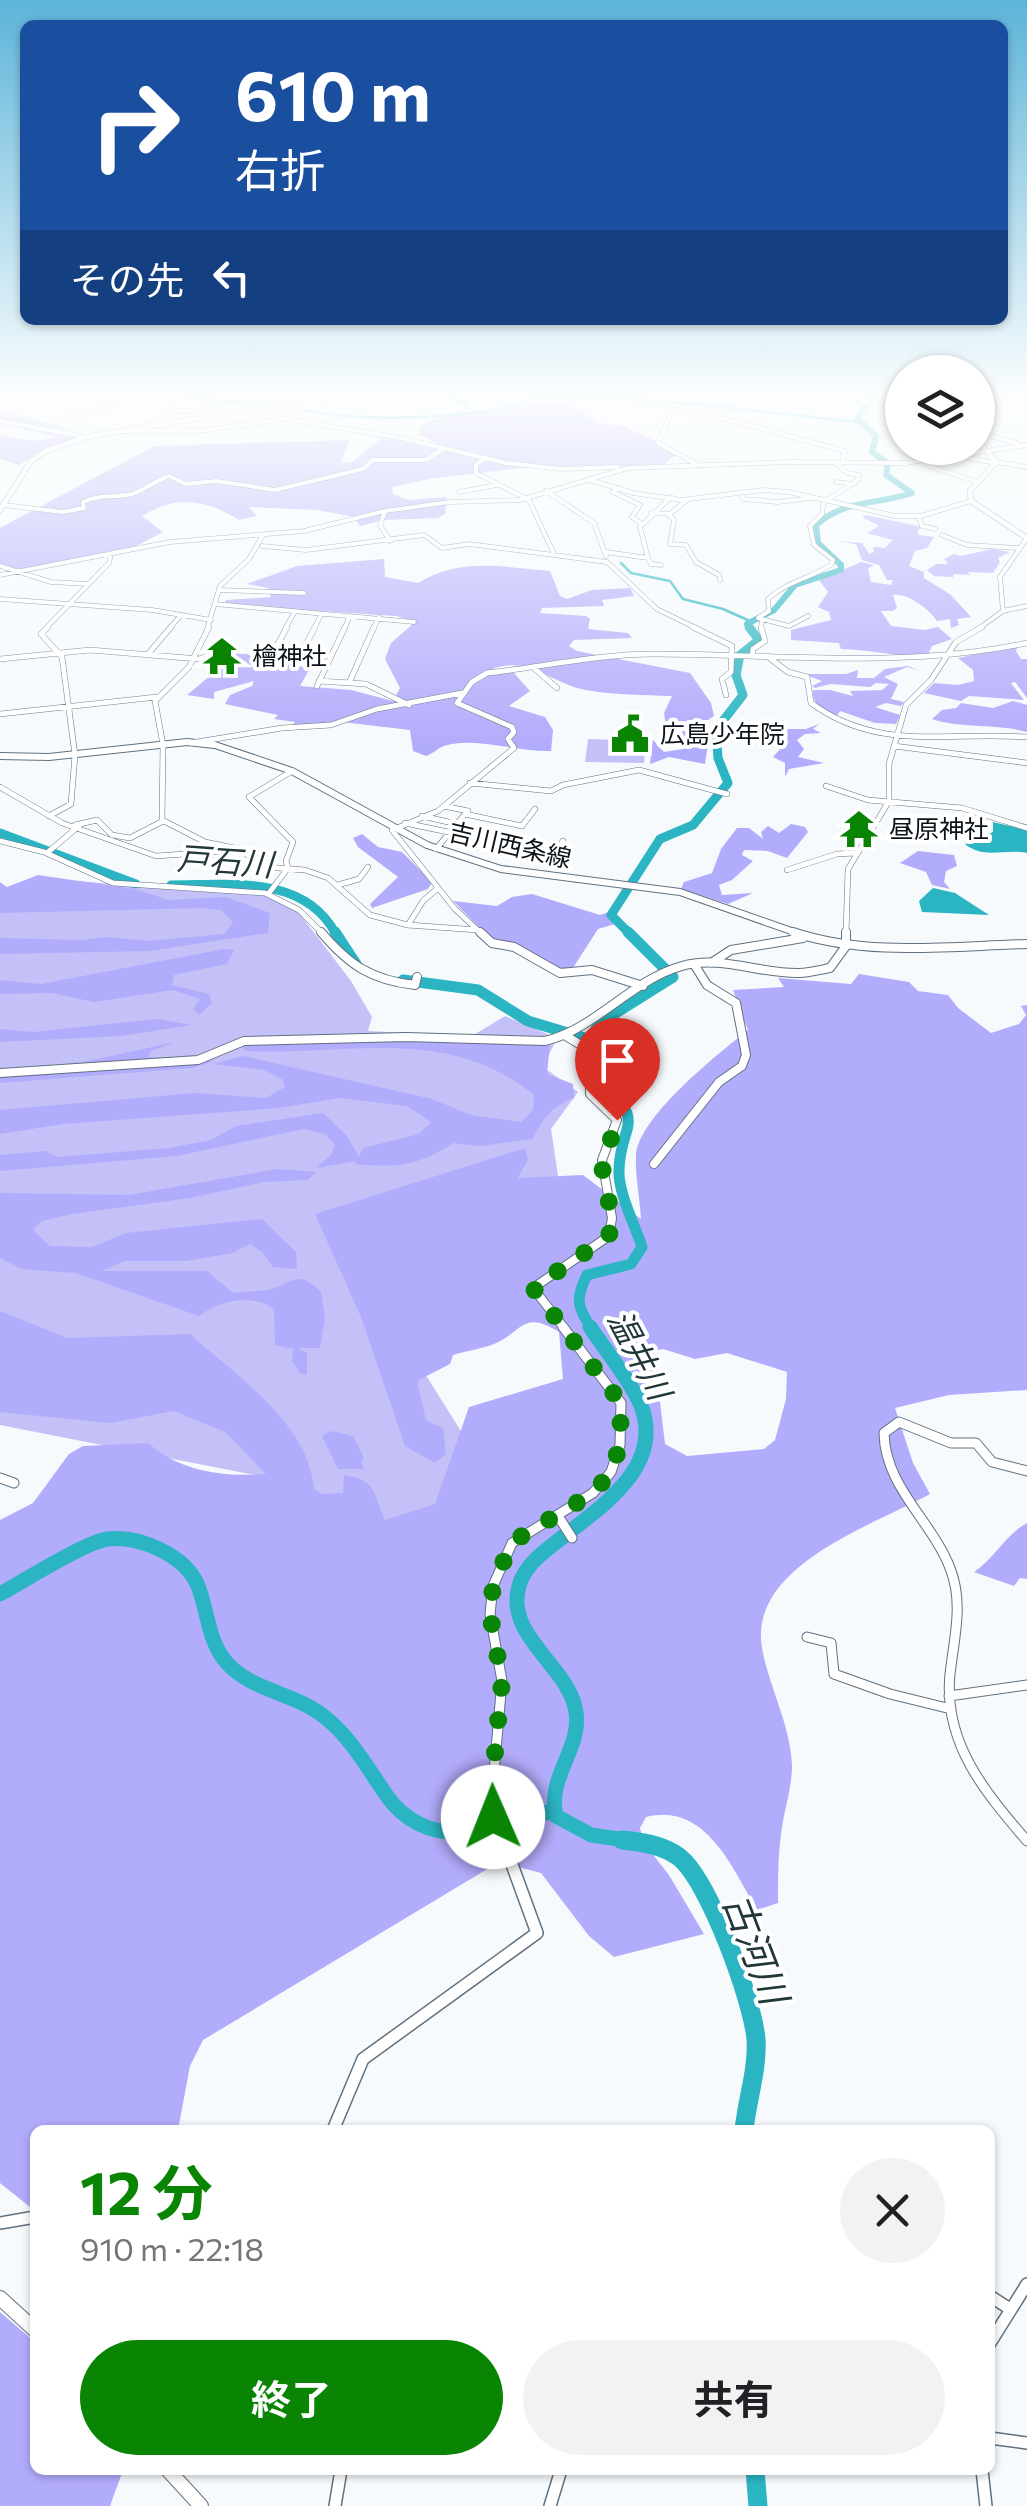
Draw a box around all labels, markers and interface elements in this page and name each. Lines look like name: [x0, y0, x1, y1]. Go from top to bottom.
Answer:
text: 610 m: [235, 50, 431, 135]
icon: right: [70, 60, 200, 190]
text: 右折: [235, 141, 325, 196]
icon: left: [204, 250, 259, 305]
text: その先: [70, 255, 184, 302]
map controls: [885, 355, 995, 465]
button: layers: [885, 355, 995, 465]
temple icon: 檜神社: [201, 635, 243, 677]
place label: 檜神社: [252, 640, 327, 670]
public building icon: 広島少年院: [609, 713, 651, 755]
place label: 広島少年院: [660, 718, 785, 748]
temple icon: 昼原神社: [838, 808, 880, 850]
place label: 昼原神社: [889, 813, 989, 843]
street label: 吉川西条線: [446, 815, 575, 873]
water label: 戸石川: [176, 837, 277, 884]
pin: [575, 1018, 660, 1121]
icon: arrive: [590, 1033, 645, 1088]
water label: 温井川: [601, 1302, 682, 1408]
position arrow: [441, 1765, 545, 1869]
water label: 古河川: [715, 1886, 801, 2013]
text: 12 分: [80, 2154, 213, 2227]
button: close: [840, 2158, 945, 2263]
text: 910 m · 22:18: [80, 2228, 264, 2268]
button: 終了: [80, 2340, 503, 2455]
button: 共有: [523, 2340, 945, 2455]

